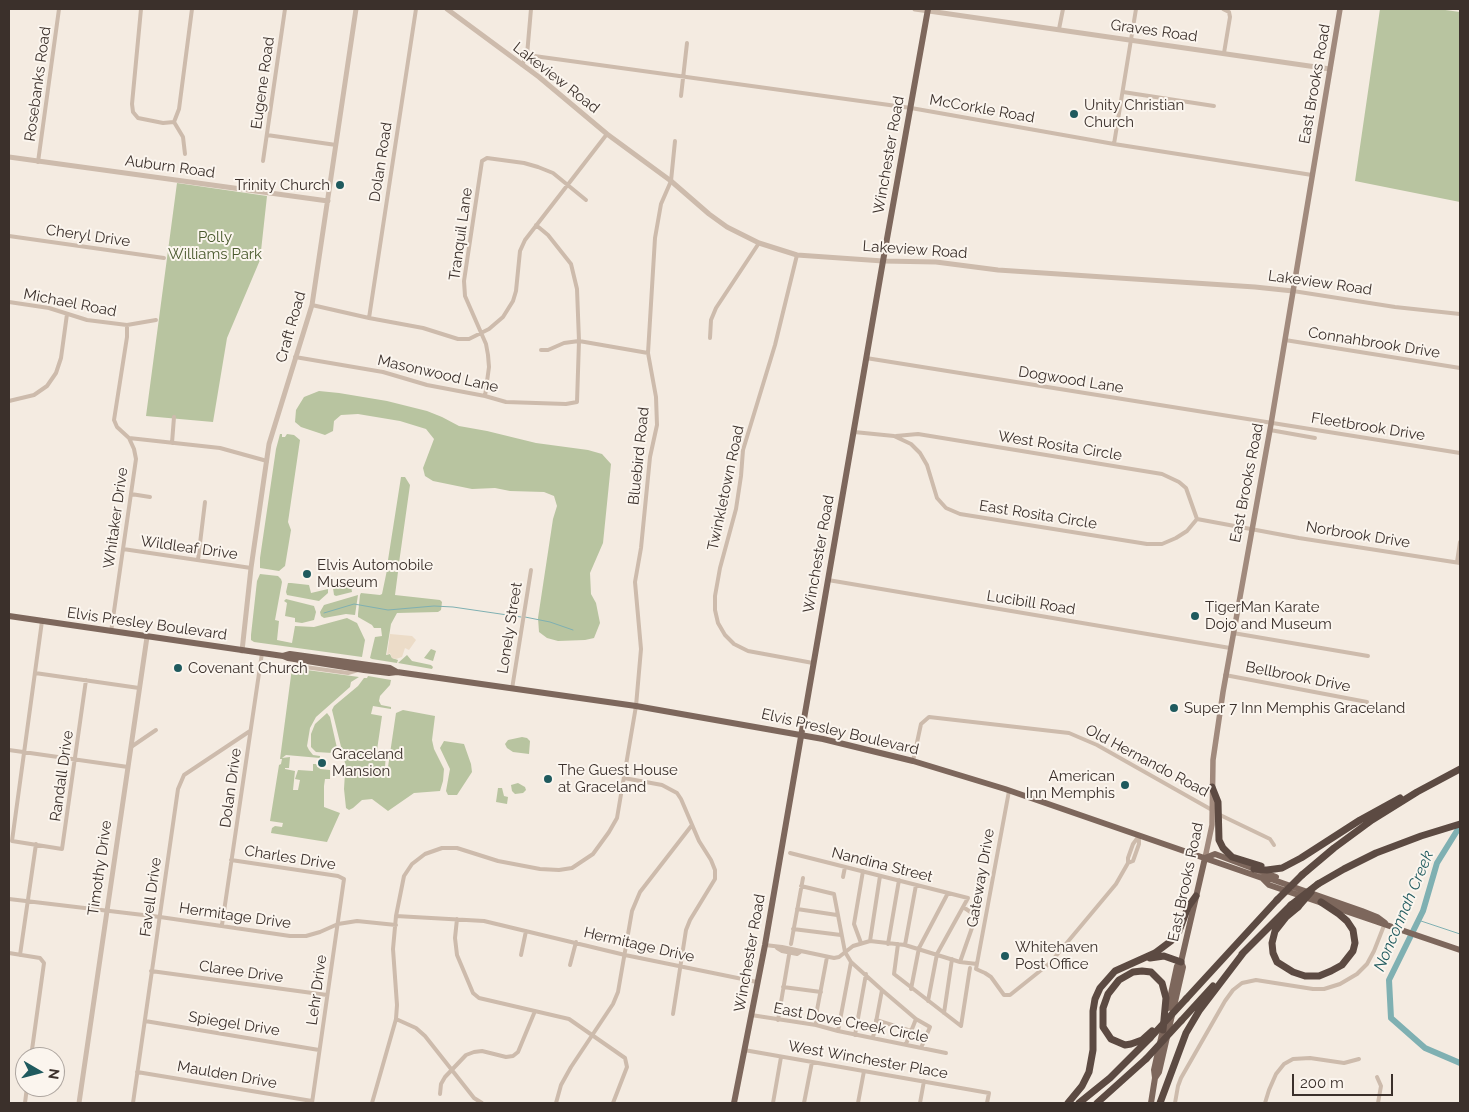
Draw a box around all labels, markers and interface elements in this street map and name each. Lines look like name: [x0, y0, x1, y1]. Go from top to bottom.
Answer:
street label: Graves Road: [1109, 16, 1199, 46]
street label: East Brooks Road: [1296, 23, 1334, 145]
street label: Rosebanks Road: [21, 25, 55, 143]
street label: Eugene Road: [248, 36, 278, 130]
street label: Lakeview Road: [509, 39, 603, 117]
street label: McCorkle Road: [928, 91, 1036, 127]
street label: Winchester Road: [870, 95, 908, 215]
place label: Unity Christian Church: [1084, 96, 1184, 131]
marker: Unity Christian Church: [1068, 108, 1080, 120]
street label: Dolan Road: [366, 121, 396, 203]
street label: Auburn Road: [124, 152, 216, 182]
place label: Trinity Church: [235, 176, 330, 194]
marker: Trinity Church: [334, 179, 346, 191]
street label: Tranquil Lane: [446, 186, 476, 282]
street label: Cheryl Drive: [45, 221, 131, 251]
park label: Polly Williams Park: [168, 228, 262, 263]
street label: Lakeview Road: [862, 237, 968, 263]
street label: Lakeview Road: [1267, 267, 1373, 299]
street label: Michael Road: [22, 285, 118, 321]
street label: Craft Road: [272, 289, 310, 365]
street label: Connahbrook Drive: [1307, 324, 1441, 362]
street label: Masonwood Lane: [376, 351, 500, 397]
street label: Dogwood Lane: [1017, 363, 1125, 397]
street label: Bluebird Road: [625, 406, 653, 506]
street label: Fleetbrook Drive: [1310, 409, 1426, 445]
street label: East Brooks Road: [1227, 422, 1267, 544]
street label: Twinkletown Road: [704, 424, 748, 552]
street label: West Rosita Circle: [997, 427, 1123, 465]
street label: Whitaker Drive: [100, 466, 132, 570]
street label: Winchester Road: [800, 494, 838, 614]
street label: East Rosita Circle: [978, 497, 1098, 533]
street label: Norbrook Drive: [1305, 518, 1411, 552]
street label: Wildleaf Drive: [139, 532, 239, 564]
place label: Elvis Automobile Museum: [317, 556, 433, 591]
marker: Elvis Automobile Museum: [301, 568, 313, 580]
street label: Lonely Street: [494, 581, 526, 675]
street label: Lucibill Road: [985, 587, 1077, 619]
place label: TigerMan Karate Dojo and Museum: [1205, 598, 1332, 633]
street label: Elvis Presley Boulevard: [66, 604, 228, 644]
marker: TigerMan Karate Dojo and Museum: [1189, 610, 1201, 622]
street label: Bellbrook Drive: [1244, 658, 1352, 696]
place label: Covenant Church: [188, 659, 308, 677]
marker: Covenant Church: [172, 662, 184, 674]
place label: Super 7 Inn Memphis Graceland: [1184, 699, 1405, 717]
marker: Super 7 Inn Memphis Graceland: [1168, 702, 1180, 714]
street label: Elvis Presley Boulevard: [759, 705, 921, 759]
street label: Old Hernando Road: [1082, 721, 1212, 801]
street label: Randall Drive: [47, 729, 77, 823]
place label: Graceland Mansion: [332, 745, 403, 780]
street label: Dolan Drive: [217, 747, 245, 829]
marker: Graceland Mansion: [316, 757, 328, 769]
place label: The Guest House at Graceland: [558, 761, 678, 796]
place label: American Inn Memphis: [1026, 767, 1115, 802]
marker: The Guest House at Graceland: [542, 773, 554, 785]
marker: American Inn Memphis: [1119, 779, 1131, 791]
street label: Timothy Drive: [84, 819, 116, 917]
street label: East Brooks Road: [1165, 821, 1207, 943]
street label: Gateway Drive: [963, 827, 999, 929]
street label: Charles Drive: [243, 842, 337, 874]
street label: Nandina Street: [830, 844, 934, 886]
water label: Nonconnah Creek: [1370, 848, 1438, 974]
street label: Favell Drive: [137, 856, 165, 938]
street label: Winchester Road: [731, 893, 769, 1013]
street label: Hermitage Drive: [178, 899, 292, 933]
street label: Hermitage Drive: [582, 924, 696, 966]
place label: Whitehaven Post Office: [1015, 938, 1098, 973]
marker: Whitehaven Post Office: [999, 950, 1011, 962]
street label: Lehr Drive: [303, 954, 331, 1026]
street label: Claree Drive: [198, 957, 284, 987]
street label: East Dove Creek Circle: [772, 999, 930, 1047]
street label: Spiegel Drive: [187, 1008, 281, 1040]
street label: West Winchester Place: [787, 1037, 949, 1083]
north arrow: [15, 1047, 65, 1097]
street label: Maulden Drive: [176, 1057, 278, 1093]
scale bar: [1294, 1064, 1395, 1096]
text: N: [45, 1068, 63, 1080]
text: 200 m: [1300, 1074, 1344, 1092]

